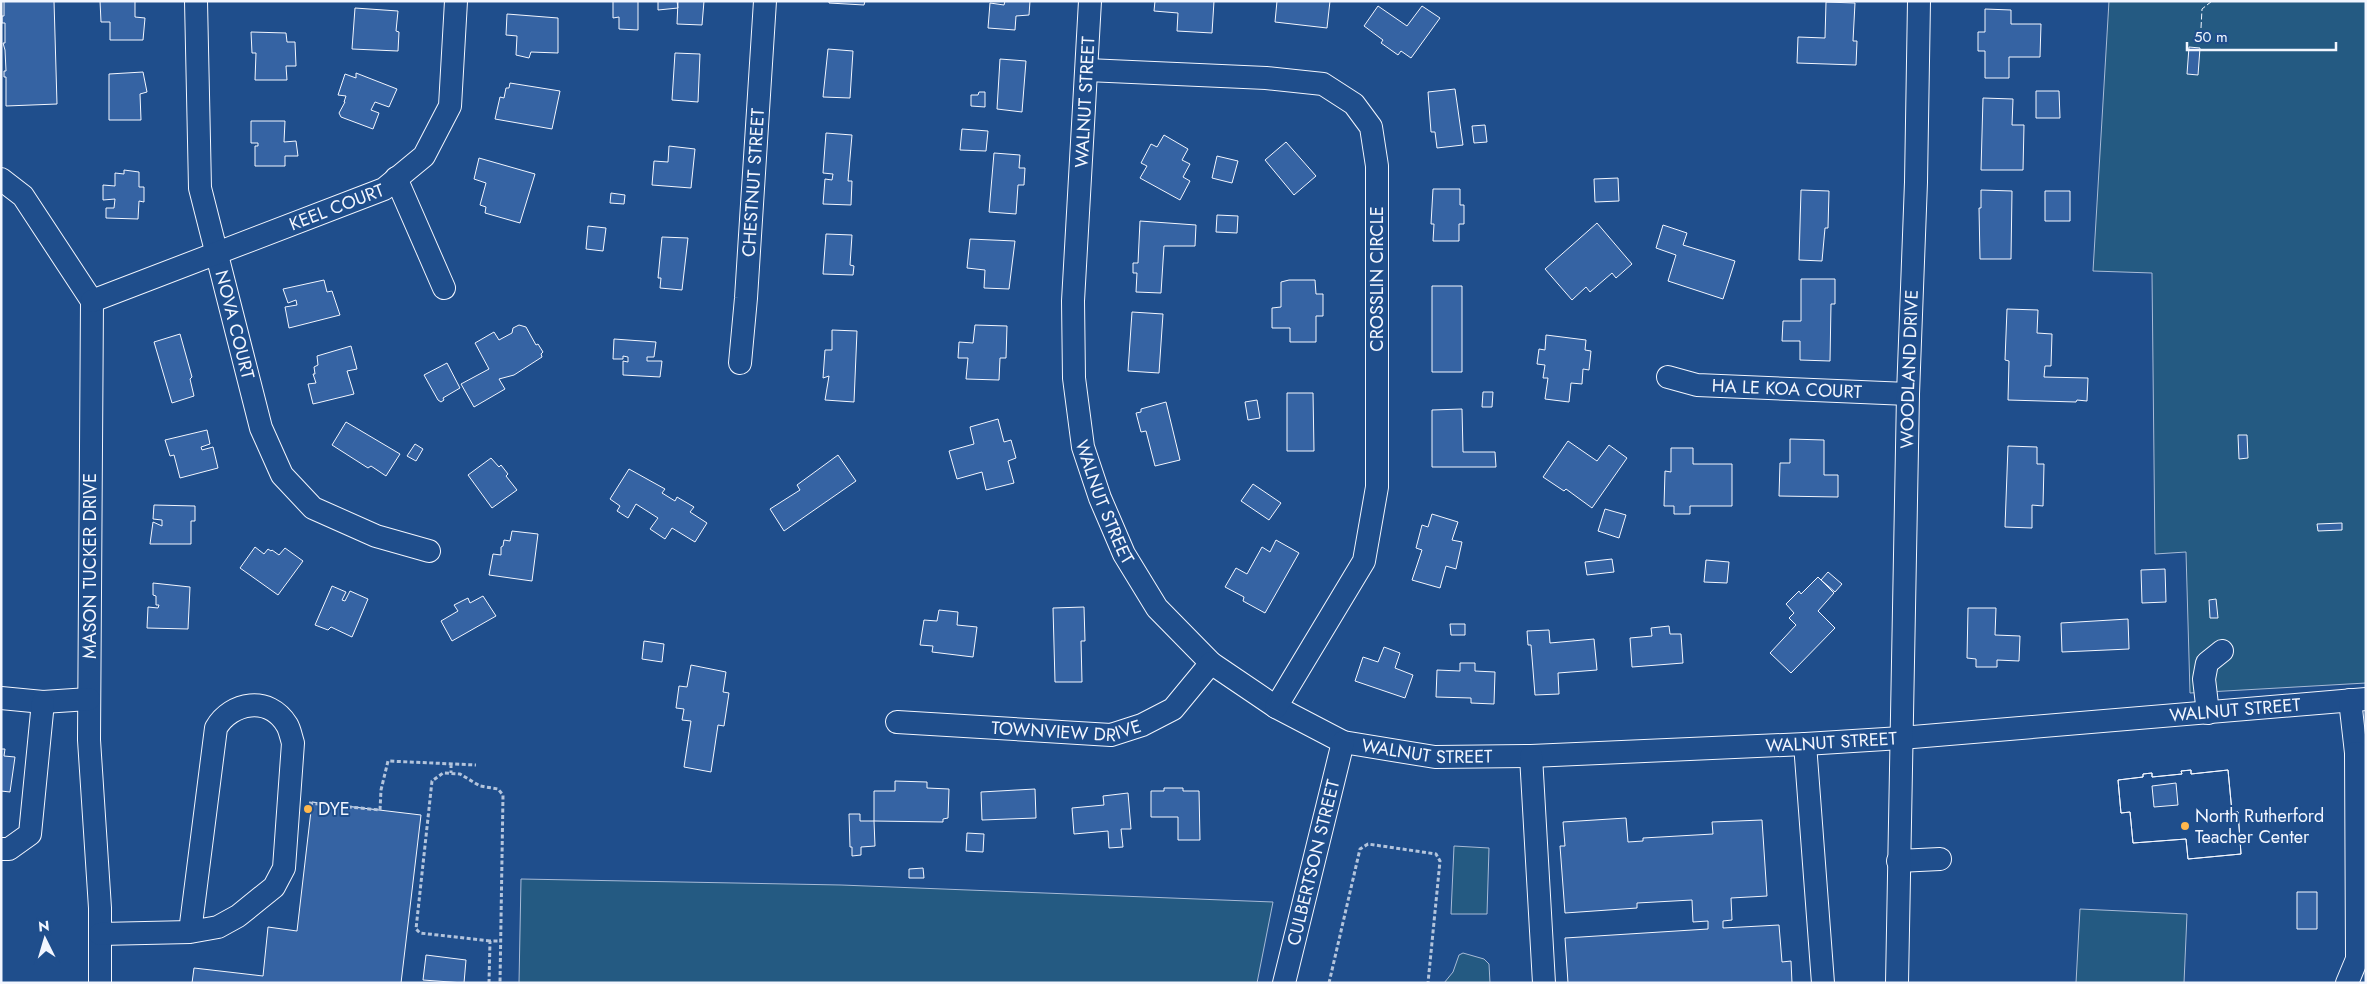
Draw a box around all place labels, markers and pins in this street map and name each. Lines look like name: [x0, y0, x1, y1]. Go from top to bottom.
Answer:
place label: DYE: [318, 796, 350, 822]
marker: DYE: [302, 803, 314, 815]
place label: North Rutherford Teacher Center: [2195, 803, 2324, 850]
marker: North Rutherford Teacher Center: [2179, 820, 2191, 832]

